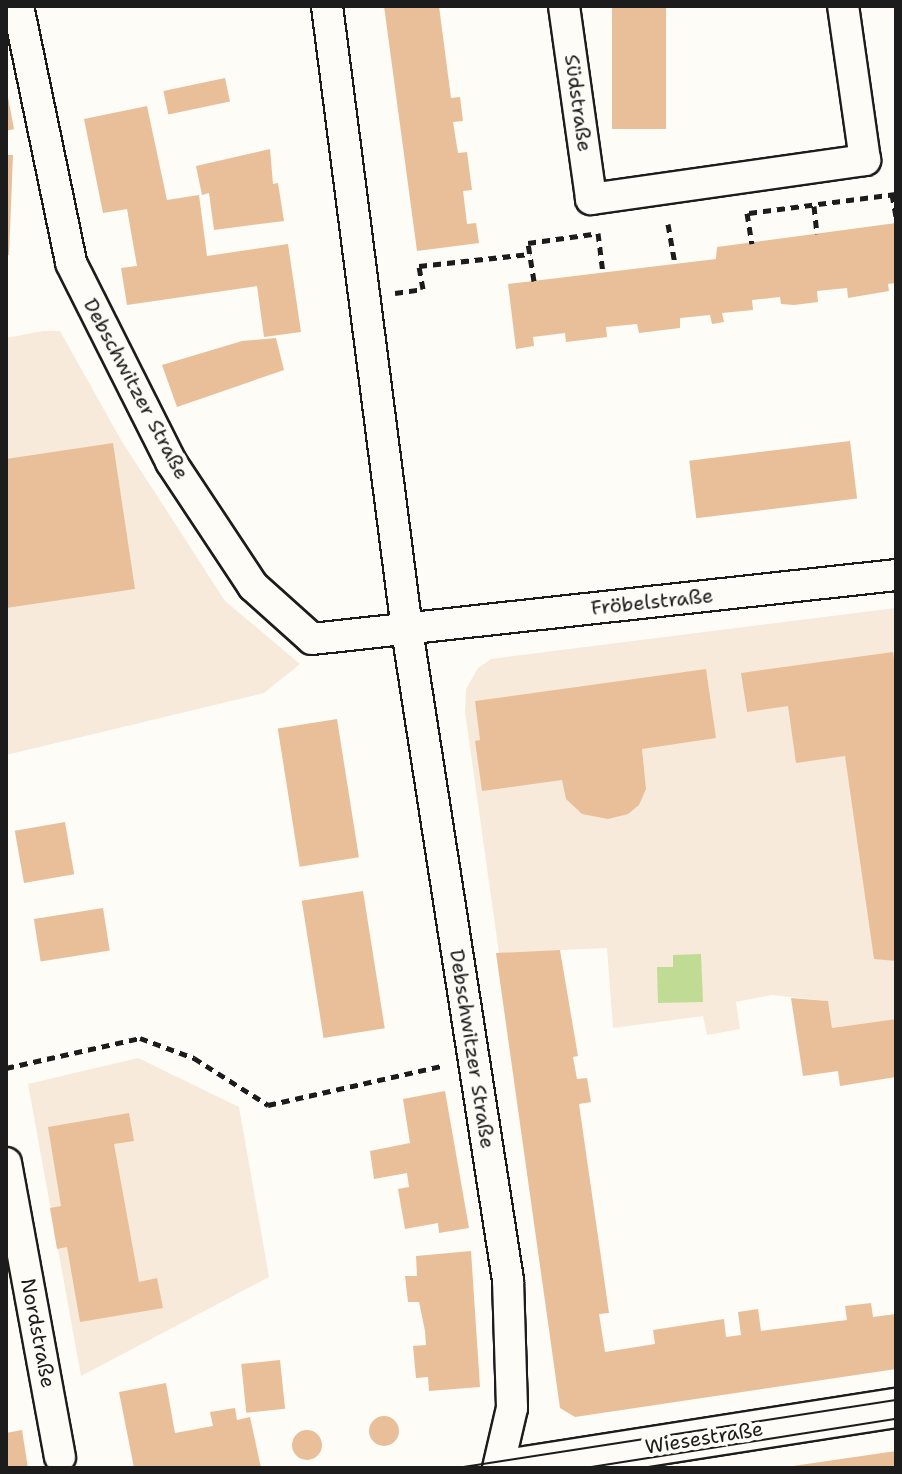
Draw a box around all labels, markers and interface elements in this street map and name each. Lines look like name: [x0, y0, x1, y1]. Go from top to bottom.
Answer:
street label: Südstraße: [559, 53, 597, 153]
street label: Debschwitzer Straße: [78, 294, 194, 484]
street label: Fröbelstraße: [590, 584, 714, 620]
street label: Debschwitzer Straße: [444, 948, 500, 1150]
street label: Nordstraße: [16, 1276, 60, 1390]
street label: Wiesestraße: [643, 1417, 765, 1459]

